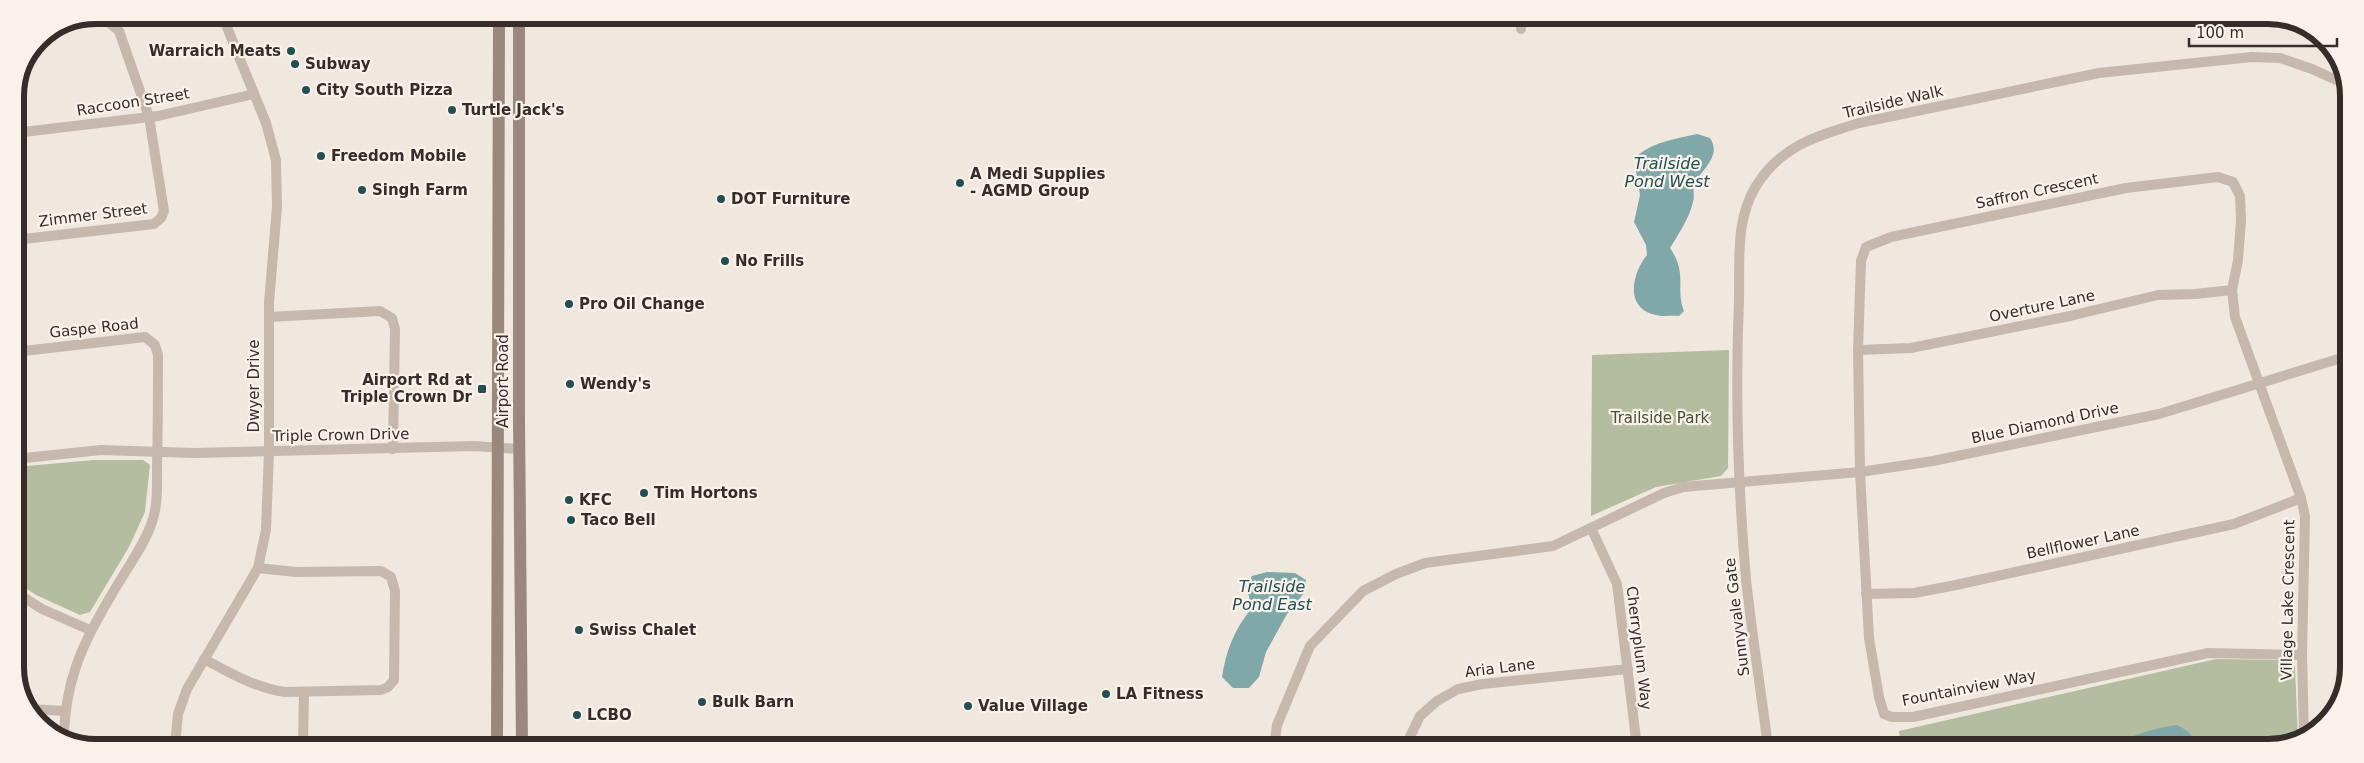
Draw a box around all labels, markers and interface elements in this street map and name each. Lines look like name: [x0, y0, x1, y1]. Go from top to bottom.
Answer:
scale bar: [2189, 15, 2336, 47]
text: 100 m: [2196, 24, 2244, 42]
place label: Warraich Meats: [149, 42, 281, 60]
marker: Warraich Meats: [285, 45, 297, 57]
place label: Subway: [305, 55, 371, 73]
marker: Subway: [289, 58, 301, 70]
place label: City South Pizza: [316, 81, 453, 99]
street label: Trailside Walk: [1840, 82, 1945, 122]
street label: Raccoon Street: [75, 84, 191, 120]
marker: City South Pizza: [300, 84, 312, 96]
place label: Turtle Jack's: [462, 101, 565, 119]
marker: Turtle Jack's: [446, 104, 458, 116]
place label: Freedom Mobile: [331, 147, 466, 165]
marker: Freedom Mobile: [315, 150, 327, 162]
water label: Trailside Pond West: [1624, 154, 1710, 191]
place label: A Medi Supplies - AGMD Group: [970, 165, 1105, 200]
street label: Saffron Crescent: [1974, 169, 2100, 213]
marker: A Medi Supplies - AGMD Group: [954, 177, 966, 189]
place label: Singh Farm: [372, 181, 468, 199]
marker: Singh Farm: [356, 184, 368, 196]
place label: DOT Furniture: [731, 190, 850, 208]
marker: DOT Furniture: [715, 193, 727, 205]
street label: Zimmer Street: [38, 199, 149, 231]
place label: No Frills: [735, 252, 804, 270]
marker: No Frills: [719, 255, 731, 267]
street label: Overture Lane: [1988, 286, 2096, 326]
place label: Pro Oil Change: [579, 295, 705, 313]
marker: Pro Oil Change: [563, 298, 575, 310]
street label: Gaspe Road: [48, 314, 140, 342]
street label: Airport Road: [494, 334, 512, 428]
street label: Dwyer Drive: [245, 340, 263, 432]
place label: Airport Rd at Triple Crown Dr: [341, 371, 473, 406]
place label: Wendy's: [580, 375, 651, 393]
marker: Wendy's: [564, 378, 576, 390]
marker: Airport Rd at Triple Crown Dr: [476, 383, 488, 395]
street label: Blue Diamond Drive: [1970, 399, 2120, 447]
park label: Trailside Park: [1610, 409, 1710, 427]
street label: Triple Crown Drive: [271, 425, 410, 445]
place label: Tim Hortons: [654, 484, 758, 502]
marker: Tim Hortons: [638, 487, 650, 499]
place label: KFC: [579, 491, 612, 509]
marker: KFC: [563, 494, 575, 506]
place label: Taco Bell: [581, 511, 656, 529]
marker: Taco Bell: [565, 514, 577, 526]
street label: Village Lake Crescent: [2278, 519, 2298, 681]
street label: Bellflower Lane: [2025, 521, 2141, 563]
street label: Sunnyvale Gate: [1721, 557, 1753, 677]
water label: Trailside Pond East: [1232, 577, 1312, 614]
street label: Cherryplum Way: [1622, 585, 1656, 711]
place label: Swiss Chalet: [589, 621, 696, 639]
marker: Swiss Chalet: [573, 624, 585, 636]
street label: Aria Lane: [1464, 655, 1536, 681]
street label: Fountainview Way: [1900, 666, 2038, 710]
place label: LA Fitness: [1116, 685, 1204, 703]
marker: LA Fitness: [1100, 688, 1112, 700]
place label: Bulk Barn: [712, 693, 794, 711]
marker: Bulk Barn: [696, 696, 708, 708]
place label: Value Village: [978, 697, 1088, 715]
marker: Value Village: [962, 700, 974, 712]
place label: LCBO: [587, 706, 632, 724]
marker: LCBO: [571, 709, 583, 721]

